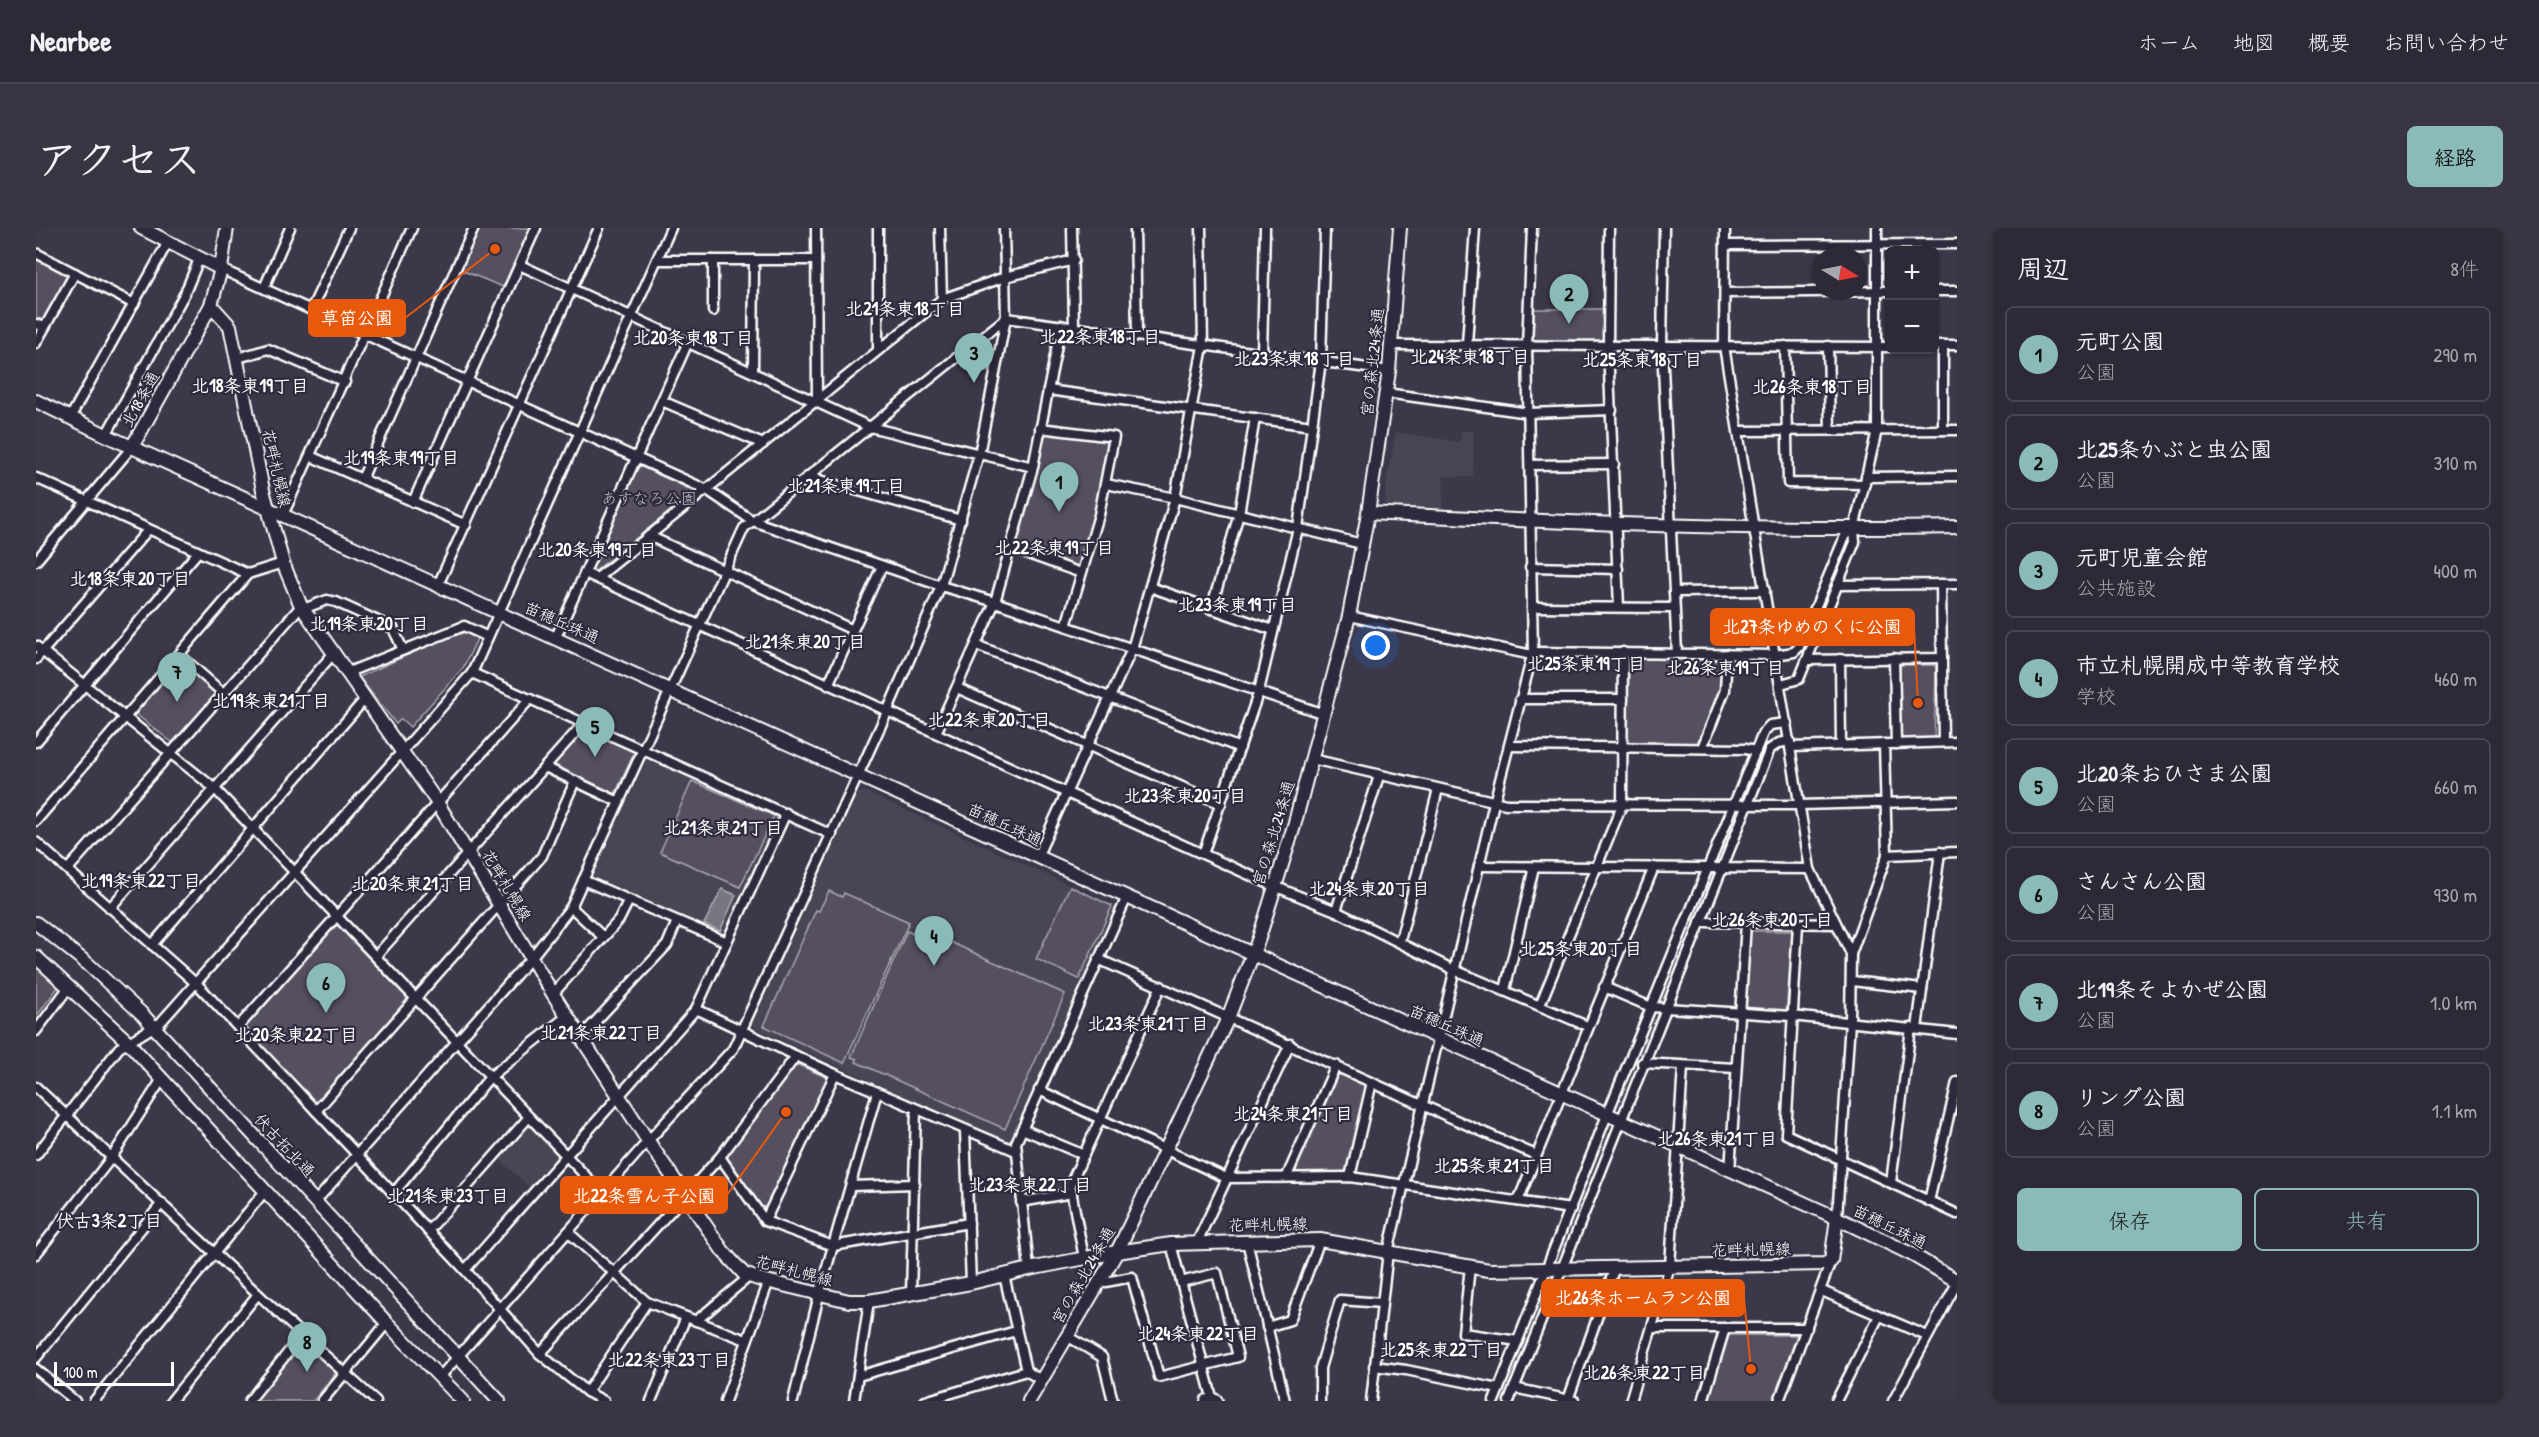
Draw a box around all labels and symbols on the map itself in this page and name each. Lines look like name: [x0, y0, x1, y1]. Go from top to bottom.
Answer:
north arrow: [1813, 246, 1867, 300]
pin: 2: [1550, 274, 1588, 324]
district label: 北21条東18丁目: [845, 296, 965, 321]
callout: 草笛公園: [309, 300, 405, 336]
text: 草笛公園: [321, 305, 393, 330]
street label: 宮の森北24条通: [1355, 306, 1389, 418]
district label: 北22条東18丁目: [1039, 324, 1161, 349]
district label: 北20条東18丁目: [633, 325, 753, 350]
pin: 3: [954, 334, 994, 383]
district label: 北24条東18丁目: [1410, 344, 1530, 369]
district label: 北23条東18丁目: [1234, 346, 1354, 371]
district label: 北25条東18丁目: [1582, 347, 1702, 372]
street label: 北18条通: [116, 367, 164, 431]
district label: 北18条東19丁目: [191, 373, 309, 398]
district label: 北26条東18丁目: [1752, 374, 1872, 399]
street label: 花畔札幌線: [257, 427, 297, 509]
district label: 北19条東19丁目: [343, 445, 459, 470]
pin: 1: [1040, 462, 1078, 512]
district label: 北21条東19丁目: [787, 473, 905, 498]
park label: あすなろ公園: [601, 487, 697, 509]
district label: 北22条東19丁目: [994, 535, 1114, 560]
district label: 北20条東19丁目: [537, 537, 657, 562]
district label: 北18条東20丁目: [70, 566, 190, 591]
district label: 北23条東19丁目: [1177, 592, 1297, 617]
street label: 苗穂丘珠通: [521, 596, 603, 648]
callout: 北27条ゆめのくに公園: [1711, 609, 1914, 645]
district label: 北19条東20丁目: [309, 611, 429, 636]
text: 北27条ゆめのくに公園: [1722, 614, 1902, 639]
district label: 北21条東20丁目: [744, 629, 866, 654]
your location: [1361, 631, 1390, 660]
district label: 北25条東19丁目: [1526, 651, 1646, 676]
pin: 7: [158, 652, 196, 702]
district label: 北26条東19丁目: [1666, 655, 1784, 680]
district label: 北19条東21丁目: [212, 688, 330, 713]
district label: 北22条東20丁目: [927, 707, 1051, 732]
pin: 5: [576, 708, 614, 757]
street label: 宮の森北24条通: [1246, 777, 1300, 889]
district label: 北23条東20丁目: [1124, 783, 1246, 808]
street label: 苗穂丘珠通: [964, 797, 1046, 851]
district label: 北21条東21丁目: [663, 815, 783, 840]
street label: 花畔札幌線: [477, 845, 537, 925]
district label: 北19条東22丁目: [81, 868, 201, 893]
district label: 北20条東21丁目: [352, 871, 474, 896]
district label: 北24条東20丁目: [1308, 876, 1430, 901]
district label: 北26条東20丁目: [1711, 907, 1833, 932]
pin: 4: [914, 916, 954, 966]
district label: 北25条東20丁目: [1520, 936, 1642, 961]
pin: 6: [306, 964, 346, 1013]
street label: 苗穂丘珠通: [1406, 999, 1488, 1051]
district label: 北23条東21丁目: [1087, 1011, 1209, 1036]
district label: 北21条東22丁目: [540, 1020, 662, 1045]
district label: 北20条東22丁目: [234, 1022, 358, 1047]
district label: 北24条東21丁目: [1233, 1101, 1353, 1126]
street label: 伏古拓北通: [250, 1108, 320, 1182]
district label: 北26条東21丁目: [1657, 1126, 1777, 1151]
district label: 北25条東21丁目: [1434, 1153, 1555, 1178]
district label: 北23条東22丁目: [968, 1172, 1092, 1197]
callout: 北22条雪ん子公園: [561, 1177, 727, 1213]
district label: 北21条東23丁目: [387, 1183, 509, 1208]
text: 北22条雪ん子公園: [573, 1183, 715, 1208]
street label: 苗穂丘珠通: [1849, 1199, 1931, 1253]
district label: 伏古3条2丁目: [56, 1208, 162, 1233]
street label: 花畔札幌線: [1228, 1212, 1308, 1236]
street label: 宮の森北24条通: [1046, 1222, 1120, 1328]
street label: 花畔札幌線: [1711, 1237, 1791, 1261]
street label: 花畔札幌線: [753, 1249, 835, 1291]
callout: 北26条ホームラン公園: [1542, 1280, 1744, 1316]
text: 北26条ホームラン公園: [1555, 1285, 1731, 1310]
district label: 北24条東22丁目: [1137, 1321, 1259, 1346]
pin: 8: [288, 1322, 326, 1372]
district label: 北25条東22丁目: [1380, 1337, 1502, 1362]
district label: 北22条東23丁目: [607, 1347, 731, 1372]
scale bar: [54, 1359, 174, 1386]
district label: 北26条東22丁目: [1583, 1360, 1705, 1385]

